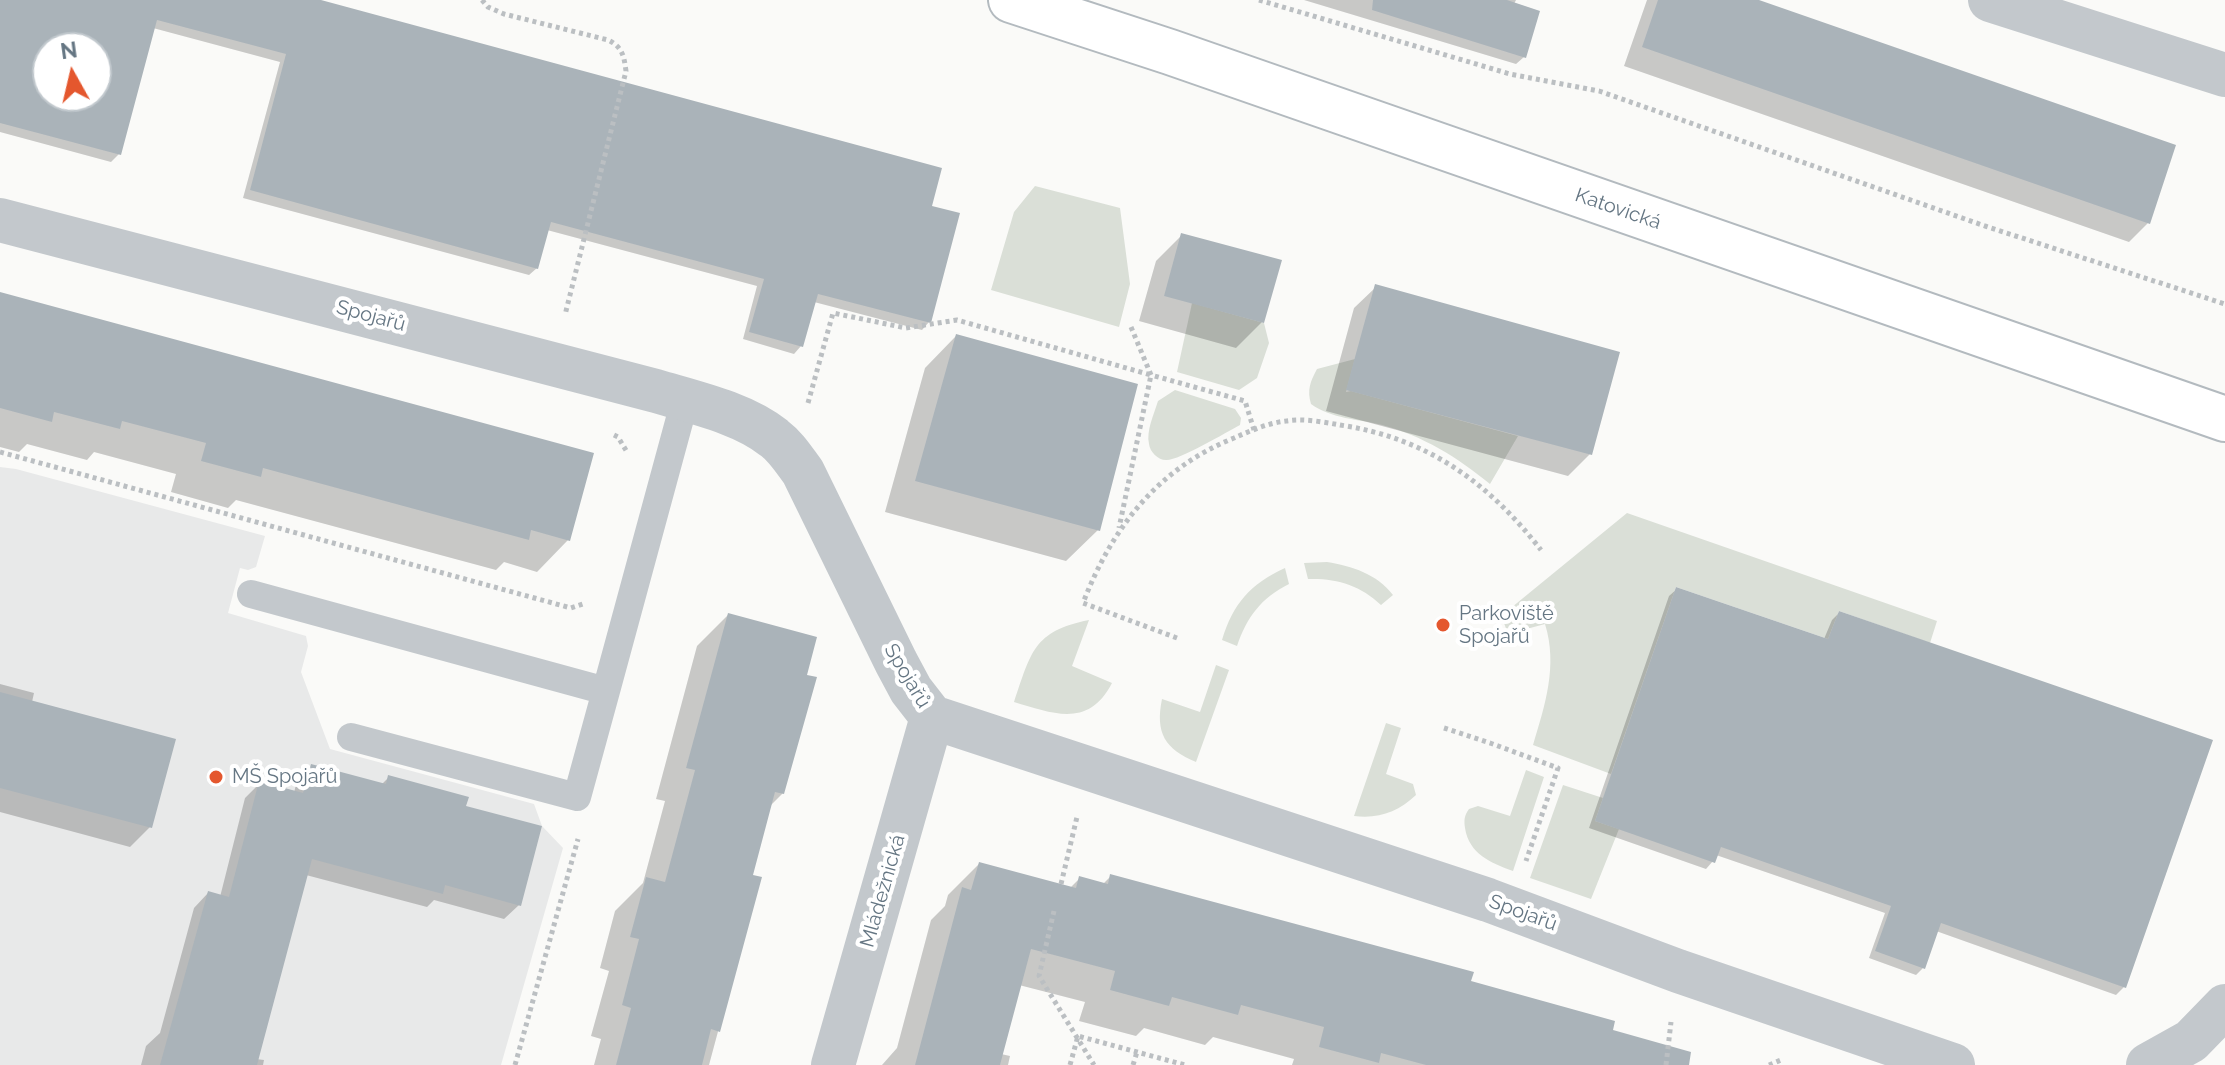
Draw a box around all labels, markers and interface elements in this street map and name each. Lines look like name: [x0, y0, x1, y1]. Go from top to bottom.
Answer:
north arrow: [32, 32, 112, 112]
text: N: [59, 36, 79, 64]
street label: Katovická: [1572, 183, 1664, 235]
street label: Spojařů: [334, 295, 408, 337]
place label: Parkoviště Spojařů: [1459, 602, 1554, 649]
marker: Parkoviště Spojařů: [1434, 616, 1452, 634]
street label: Spojařů: [879, 640, 935, 712]
place label: MŠ Spojařů: [232, 765, 337, 789]
marker: MŠ Spojařů: [207, 768, 225, 786]
street label: Mládežnická: [855, 832, 911, 950]
street label: Spojařů: [1486, 890, 1560, 936]

